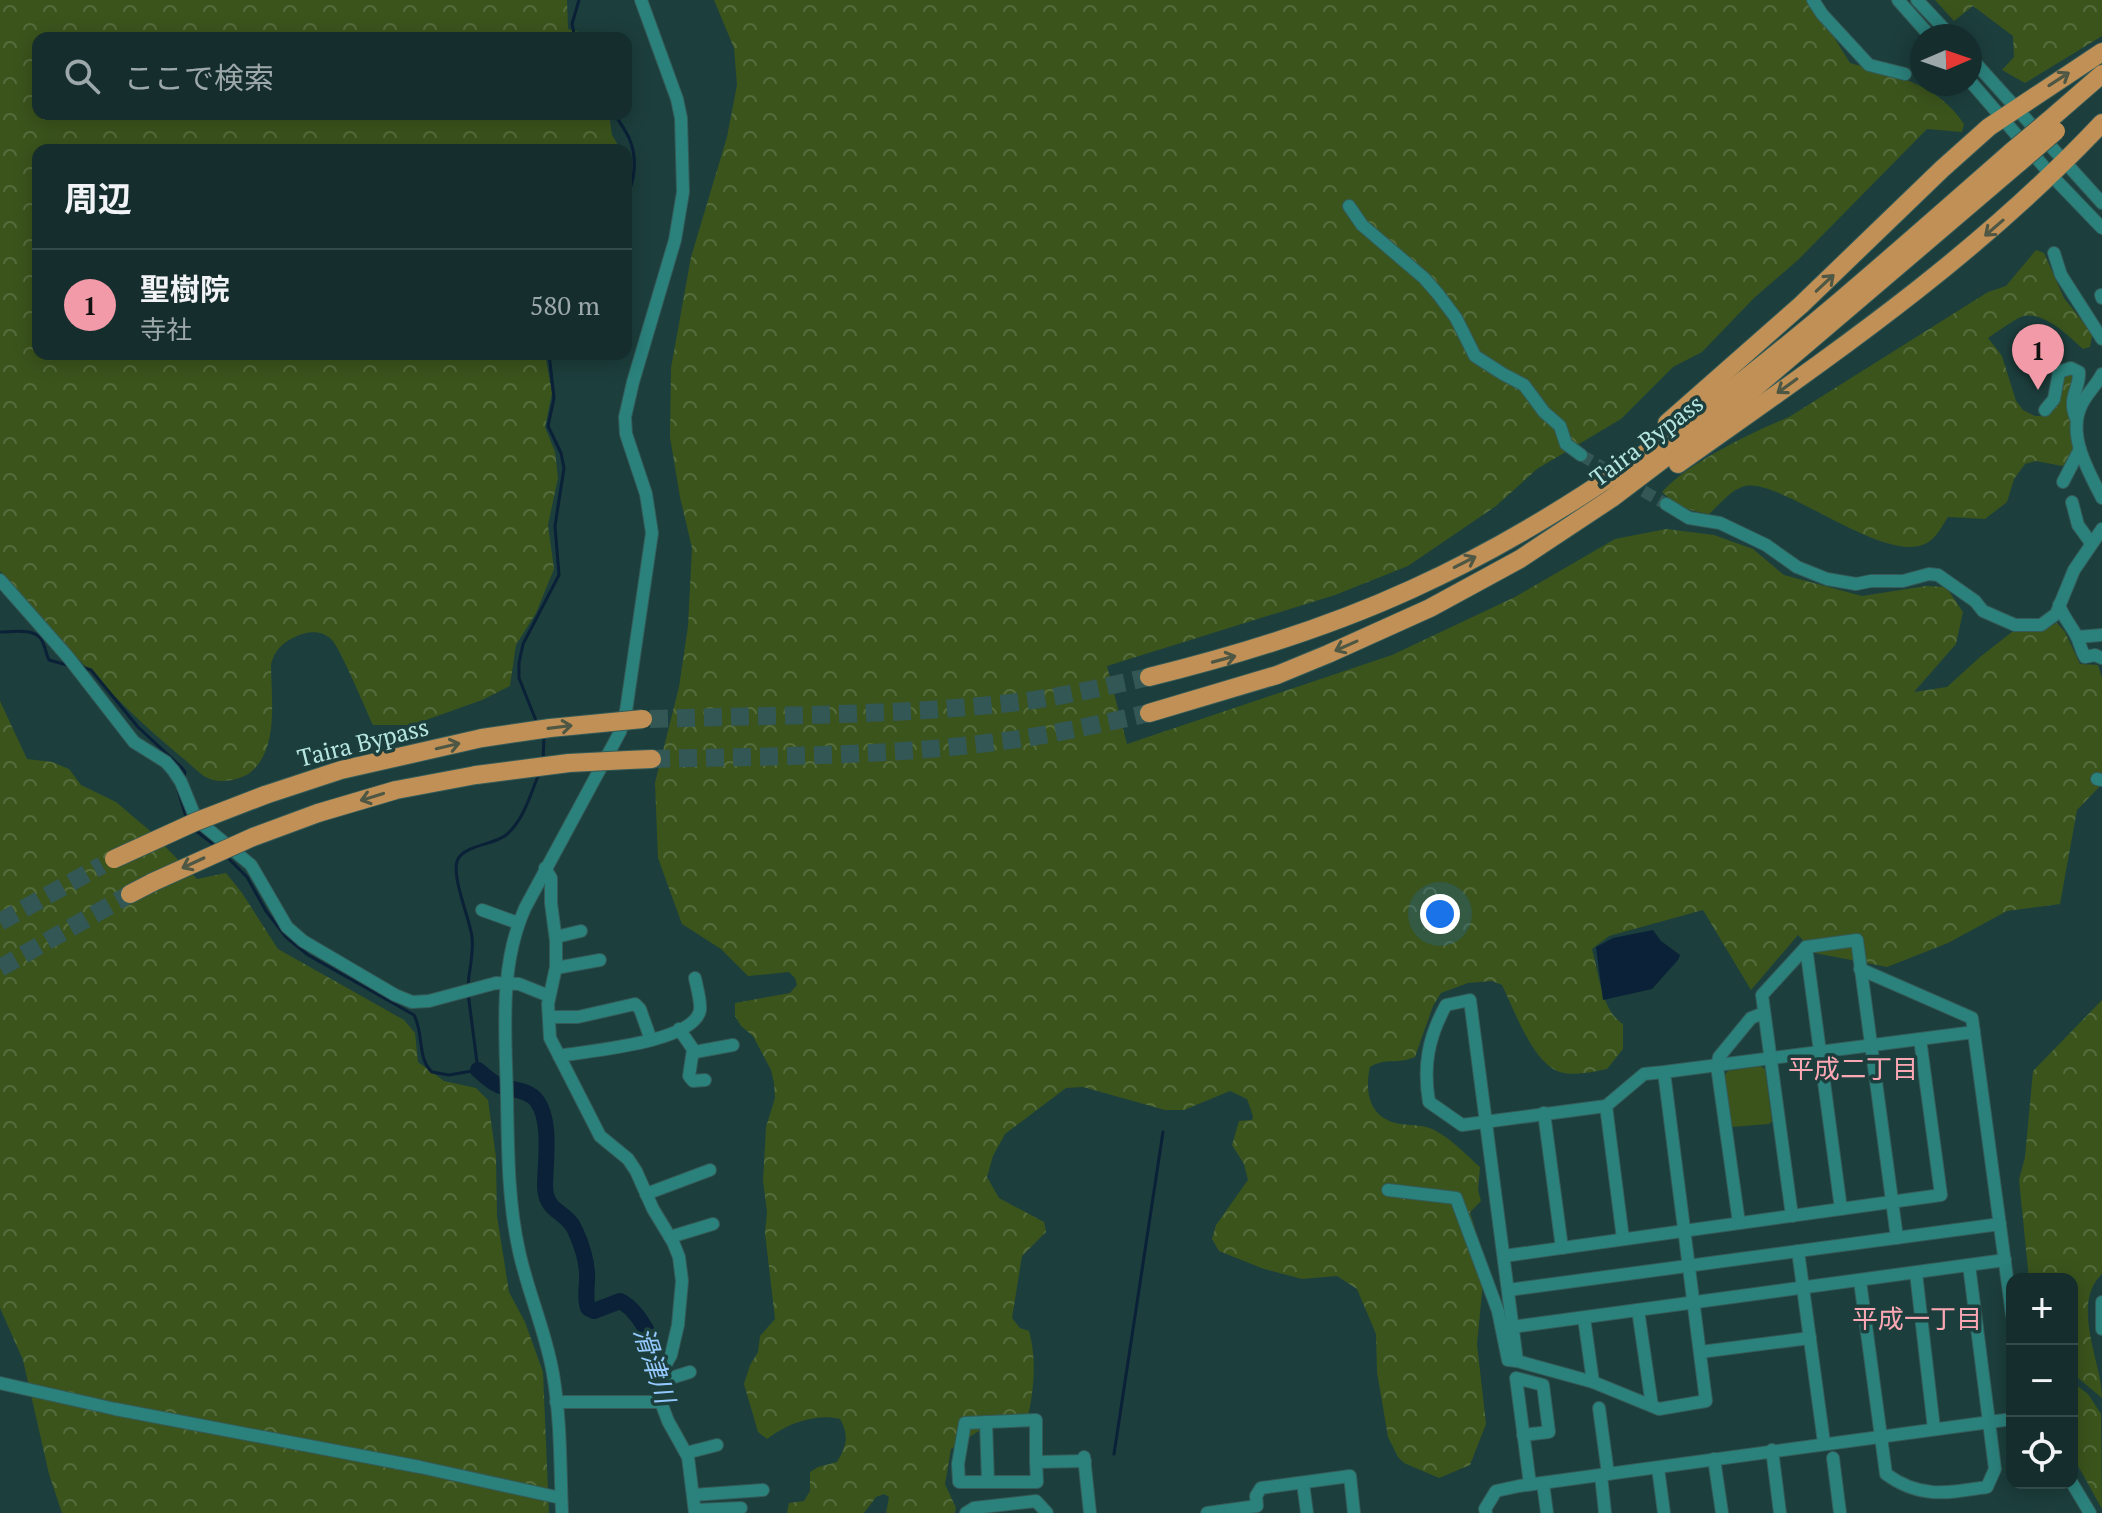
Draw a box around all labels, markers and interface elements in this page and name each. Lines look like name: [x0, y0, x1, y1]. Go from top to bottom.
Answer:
north arrow: [1910, 24, 1982, 96]
search box: [32, 32, 632, 120]
icon: search: [60, 54, 104, 98]
text: ここで検索: [124, 58, 274, 98]
one-way arrow: [2048, 71, 2070, 88]
text: 周辺: [64, 176, 132, 221]
one-way arrow: [1984, 219, 2004, 237]
text: 聖樹院: [140, 269, 230, 309]
one-way arrow: [1814, 274, 1834, 293]
text: 1: [83, 288, 97, 322]
text: 580 m: [530, 288, 600, 322]
text: 寺社: [140, 312, 192, 346]
pin: 1: [2012, 324, 2064, 390]
one-way arrow: [1777, 377, 1798, 394]
street label: Taira Bypass: [1583, 387, 1710, 493]
one-way arrow: [1453, 554, 1477, 570]
one-way arrow: [1335, 640, 1359, 655]
one-way arrow: [1211, 650, 1237, 665]
street label: Taira Bypass: [294, 710, 432, 774]
one-way arrow: [546, 719, 572, 734]
one-way arrow: [435, 738, 460, 753]
one-way arrow: [360, 790, 386, 805]
one-way arrow: [182, 856, 206, 871]
your location: [1420, 894, 1460, 934]
district label: 平成二丁目: [1788, 1051, 1918, 1085]
map controls: [2006, 1273, 2078, 1489]
button: +: [2006, 1273, 2078, 1345]
district label: 平成一丁目: [1852, 1301, 1982, 1335]
water label: 滑津川: [627, 1322, 684, 1410]
button: −: [2006, 1345, 2078, 1417]
button: locate: [2006, 1417, 2078, 1489]

